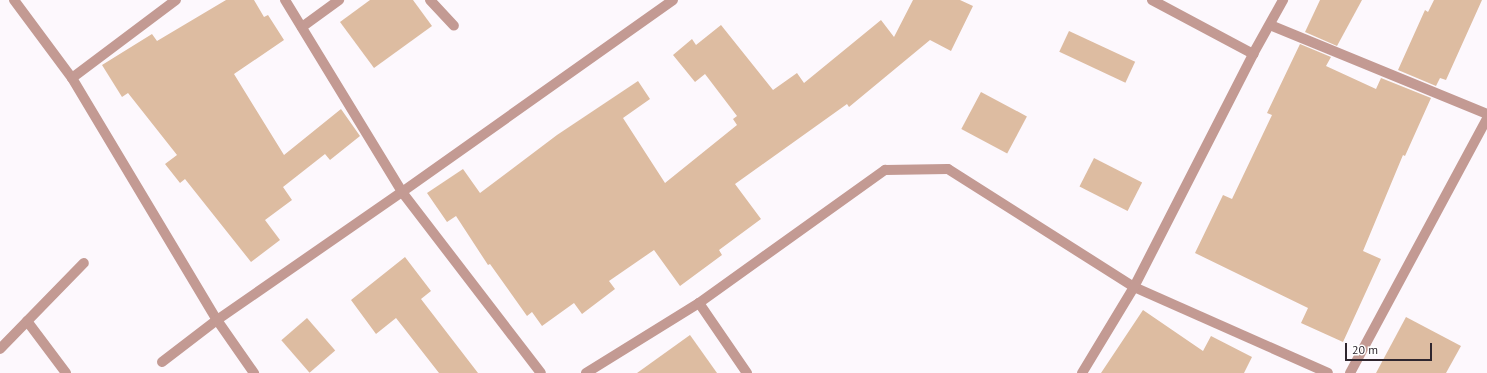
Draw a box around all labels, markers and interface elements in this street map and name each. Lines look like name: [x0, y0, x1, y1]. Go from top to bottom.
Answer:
scale bar: [1347, 335, 1434, 361]
text: 20 m: [1352, 342, 1378, 357]

